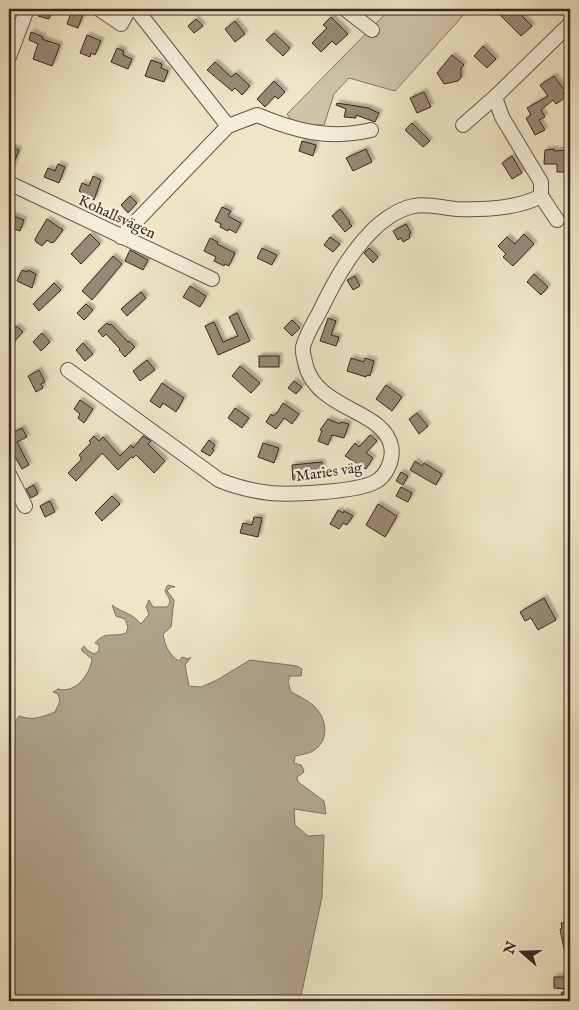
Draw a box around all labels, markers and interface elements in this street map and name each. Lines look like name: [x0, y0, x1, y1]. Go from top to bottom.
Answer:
street label: Kohallsvägen: [75, 191, 159, 243]
street label: Maries väg: [295, 458, 364, 486]
north arrow: [496, 928, 546, 978]
text: N: [500, 939, 521, 958]

